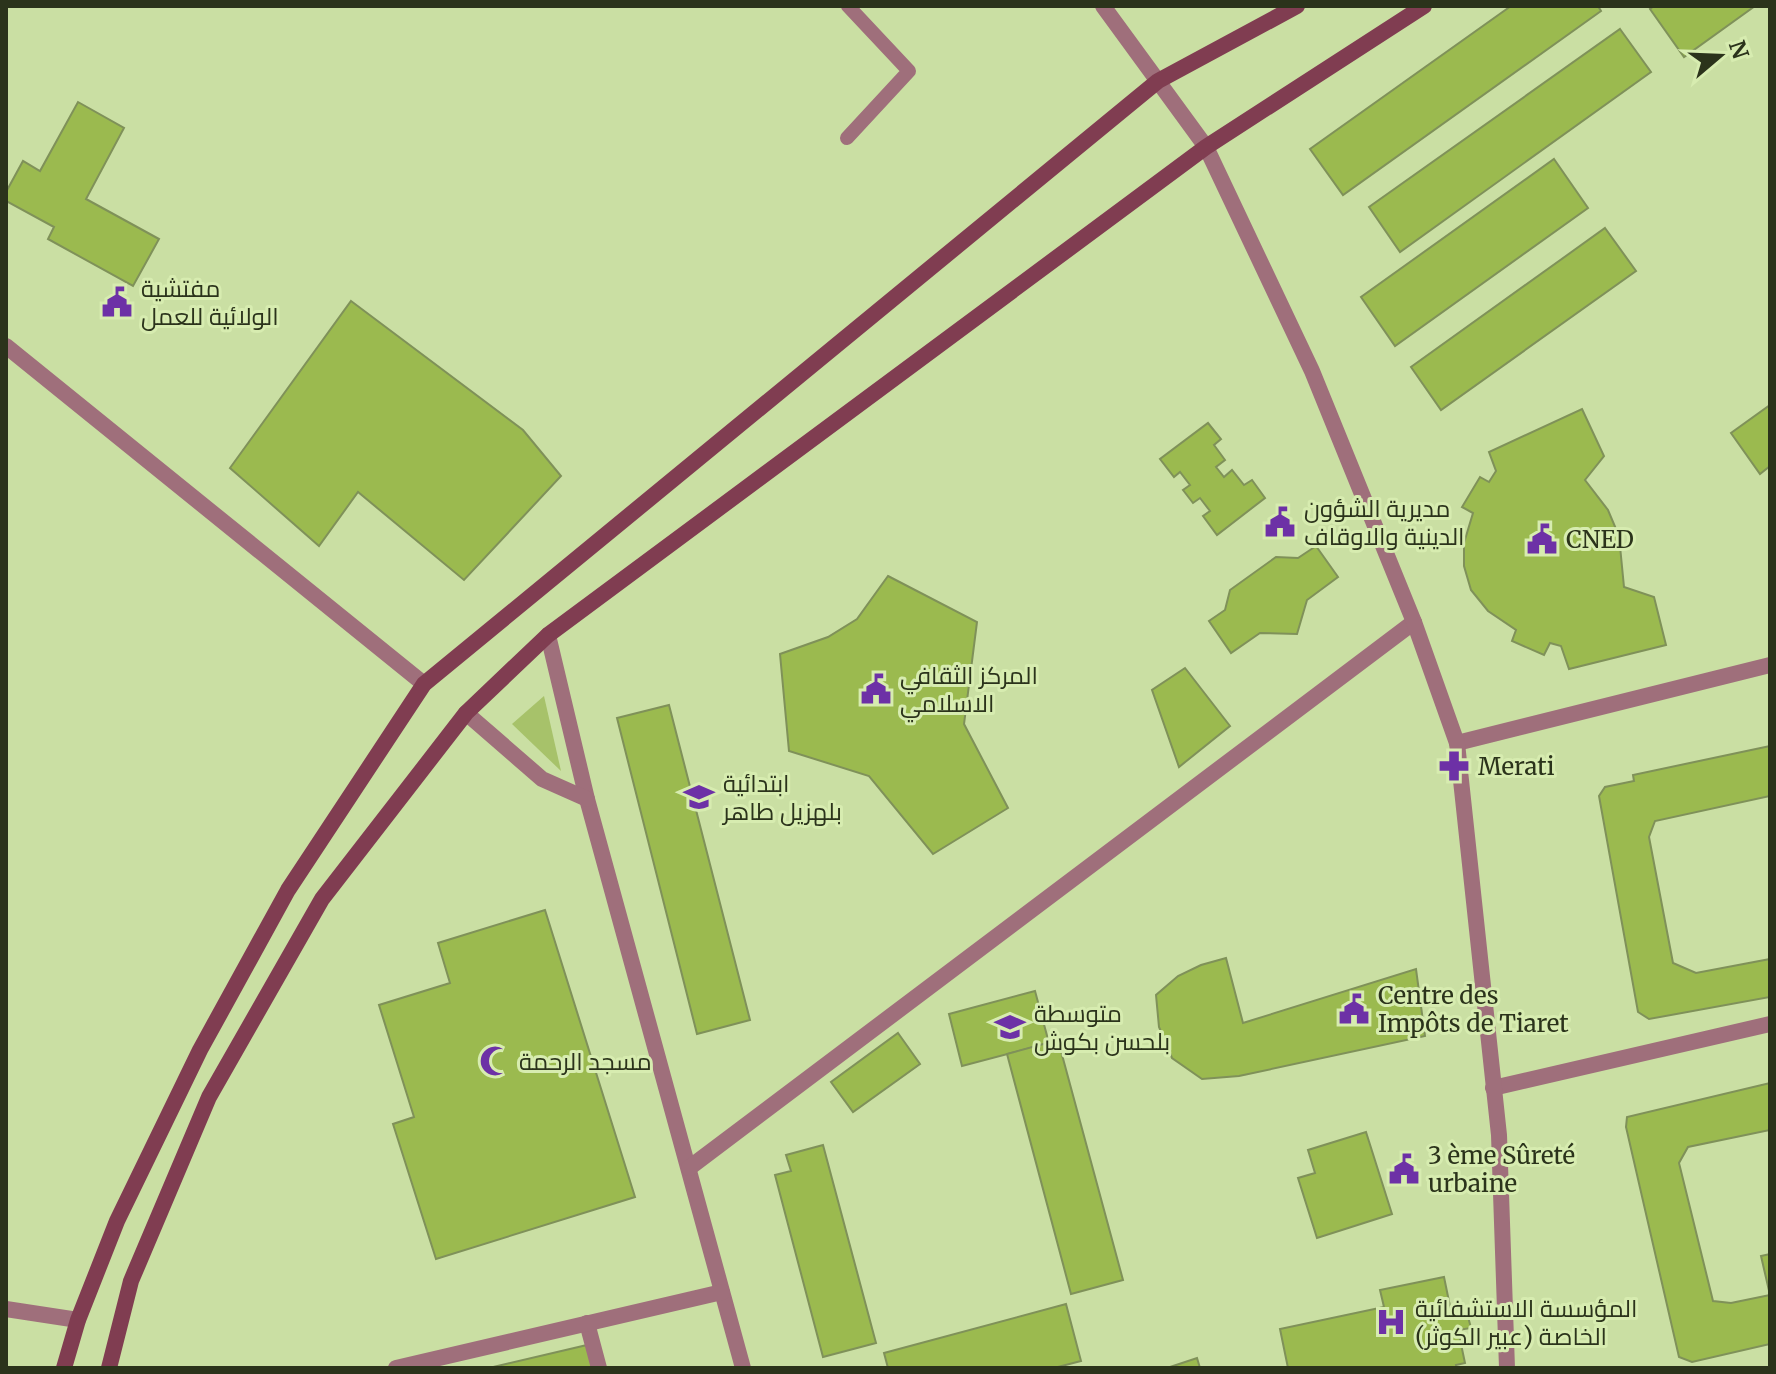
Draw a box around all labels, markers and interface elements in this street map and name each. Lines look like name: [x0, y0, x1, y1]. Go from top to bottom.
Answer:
north arrow: [1680, 16, 1760, 96]
text: N: [1723, 37, 1755, 63]
place label: مفتشية الولائية للعمل: [141, 273, 279, 332]
public building icon: مفتشية الولائية للعمل: [100, 285, 134, 319]
place label: مديرية الشؤون الدينية والاوقاف: [1304, 493, 1465, 552]
public building icon: مديرية الشؤون الدينية والاوقاف: [1263, 505, 1297, 539]
public building icon: CNED: [1525, 522, 1559, 556]
place label: CNED: [1566, 524, 1634, 555]
place label: المركز الثقافي الاسلامي: [900, 660, 1038, 723]
public building icon: المركز الثقافي الاسلامي: [859, 672, 893, 706]
pharmacy icon: Merati: [1437, 749, 1471, 783]
place label: Merati: [1478, 751, 1555, 782]
place label: ابتدائية بلهزيل طاهر: [721, 768, 842, 827]
school or university icon: ابتدائية بلهزيل طاهر: [682, 780, 716, 814]
place label: Centre des Impôts de Tiaret: [1378, 980, 1569, 1039]
public building icon: Centre des Impôts de Tiaret: [1337, 992, 1371, 1026]
place label: متوسطة بلحسن بكوش: [1034, 998, 1170, 1057]
school or university icon: متوسطة بلحسن بكوش: [993, 1010, 1027, 1044]
mosque icon: مسجد الرحمة: [478, 1044, 512, 1078]
place label: مسجد الرحمة: [519, 1046, 652, 1077]
place label: 3 ème Sûreté urbaine: [1428, 1140, 1575, 1199]
public building icon: 3 ème Sûreté urbaine: [1387, 1152, 1421, 1186]
place label: المؤسسة الاستشفائية الخاصة (عبير الكوثر): [1415, 1293, 1637, 1352]
hospital icon: المؤسسة الاستشفائية الخاصة (عبير الكوثر): [1374, 1305, 1408, 1339]

